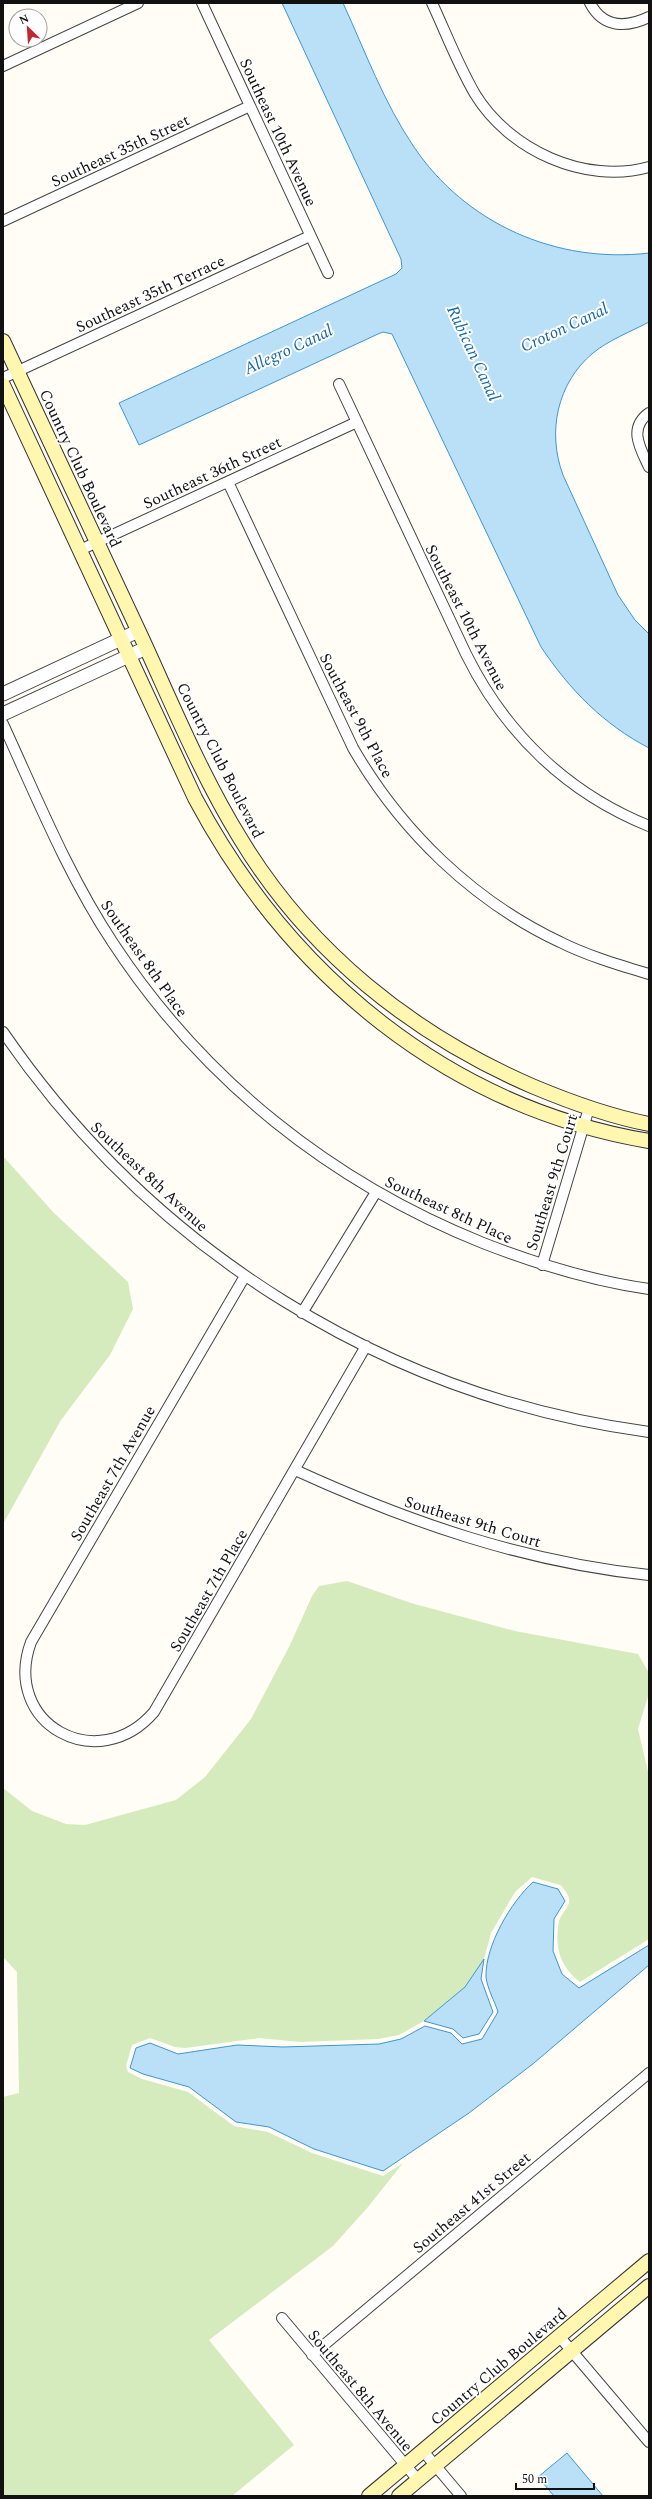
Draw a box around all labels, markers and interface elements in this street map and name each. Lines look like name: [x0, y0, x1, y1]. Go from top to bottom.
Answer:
north arrow: [8, 8, 48, 48]
text: N: [16, 10, 32, 29]
street label: Southeast 10th Avenue: [233, 54, 323, 211]
street label: Southeast 35th Street: [47, 108, 194, 194]
street label: Southeast 35th Terrace: [72, 249, 229, 339]
water label: Croton Canal: [516, 296, 613, 360]
water label: Rubican Canal: [440, 301, 507, 406]
water label: Allegro Canal: [239, 318, 338, 382]
street label: Country Club Boulevard: [33, 385, 127, 552]
street label: Southeast 36th Street: [139, 430, 286, 516]
street label: Southeast 10th Avenue: [419, 540, 513, 695]
street label: Southeast 9th Place: [313, 649, 399, 782]
street label: Country Club Boulevard: [170, 678, 270, 843]
street label: Southeast 8th Place: [95, 895, 194, 1022]
street label: Southeast 9th Court: [520, 1111, 584, 1254]
street label: Southeast 8th Avenue: [85, 1116, 214, 1238]
street label: Southeast 8th Place: [381, 1170, 516, 1250]
street label: Southeast 7th Avenue: [64, 1401, 162, 1546]
street label: Southeast 9th Court: [401, 1490, 544, 1554]
street label: Southeast 7th Place: [164, 1524, 254, 1657]
street label: Southeast 41st Street: [407, 2146, 536, 2259]
street label: Country Club Boulevard: [425, 2302, 572, 2431]
street label: Southeast 8th Avenue: [302, 2324, 419, 2457]
scale bar: [516, 2465, 594, 2491]
text: 50 m: [522, 2470, 547, 2489]

